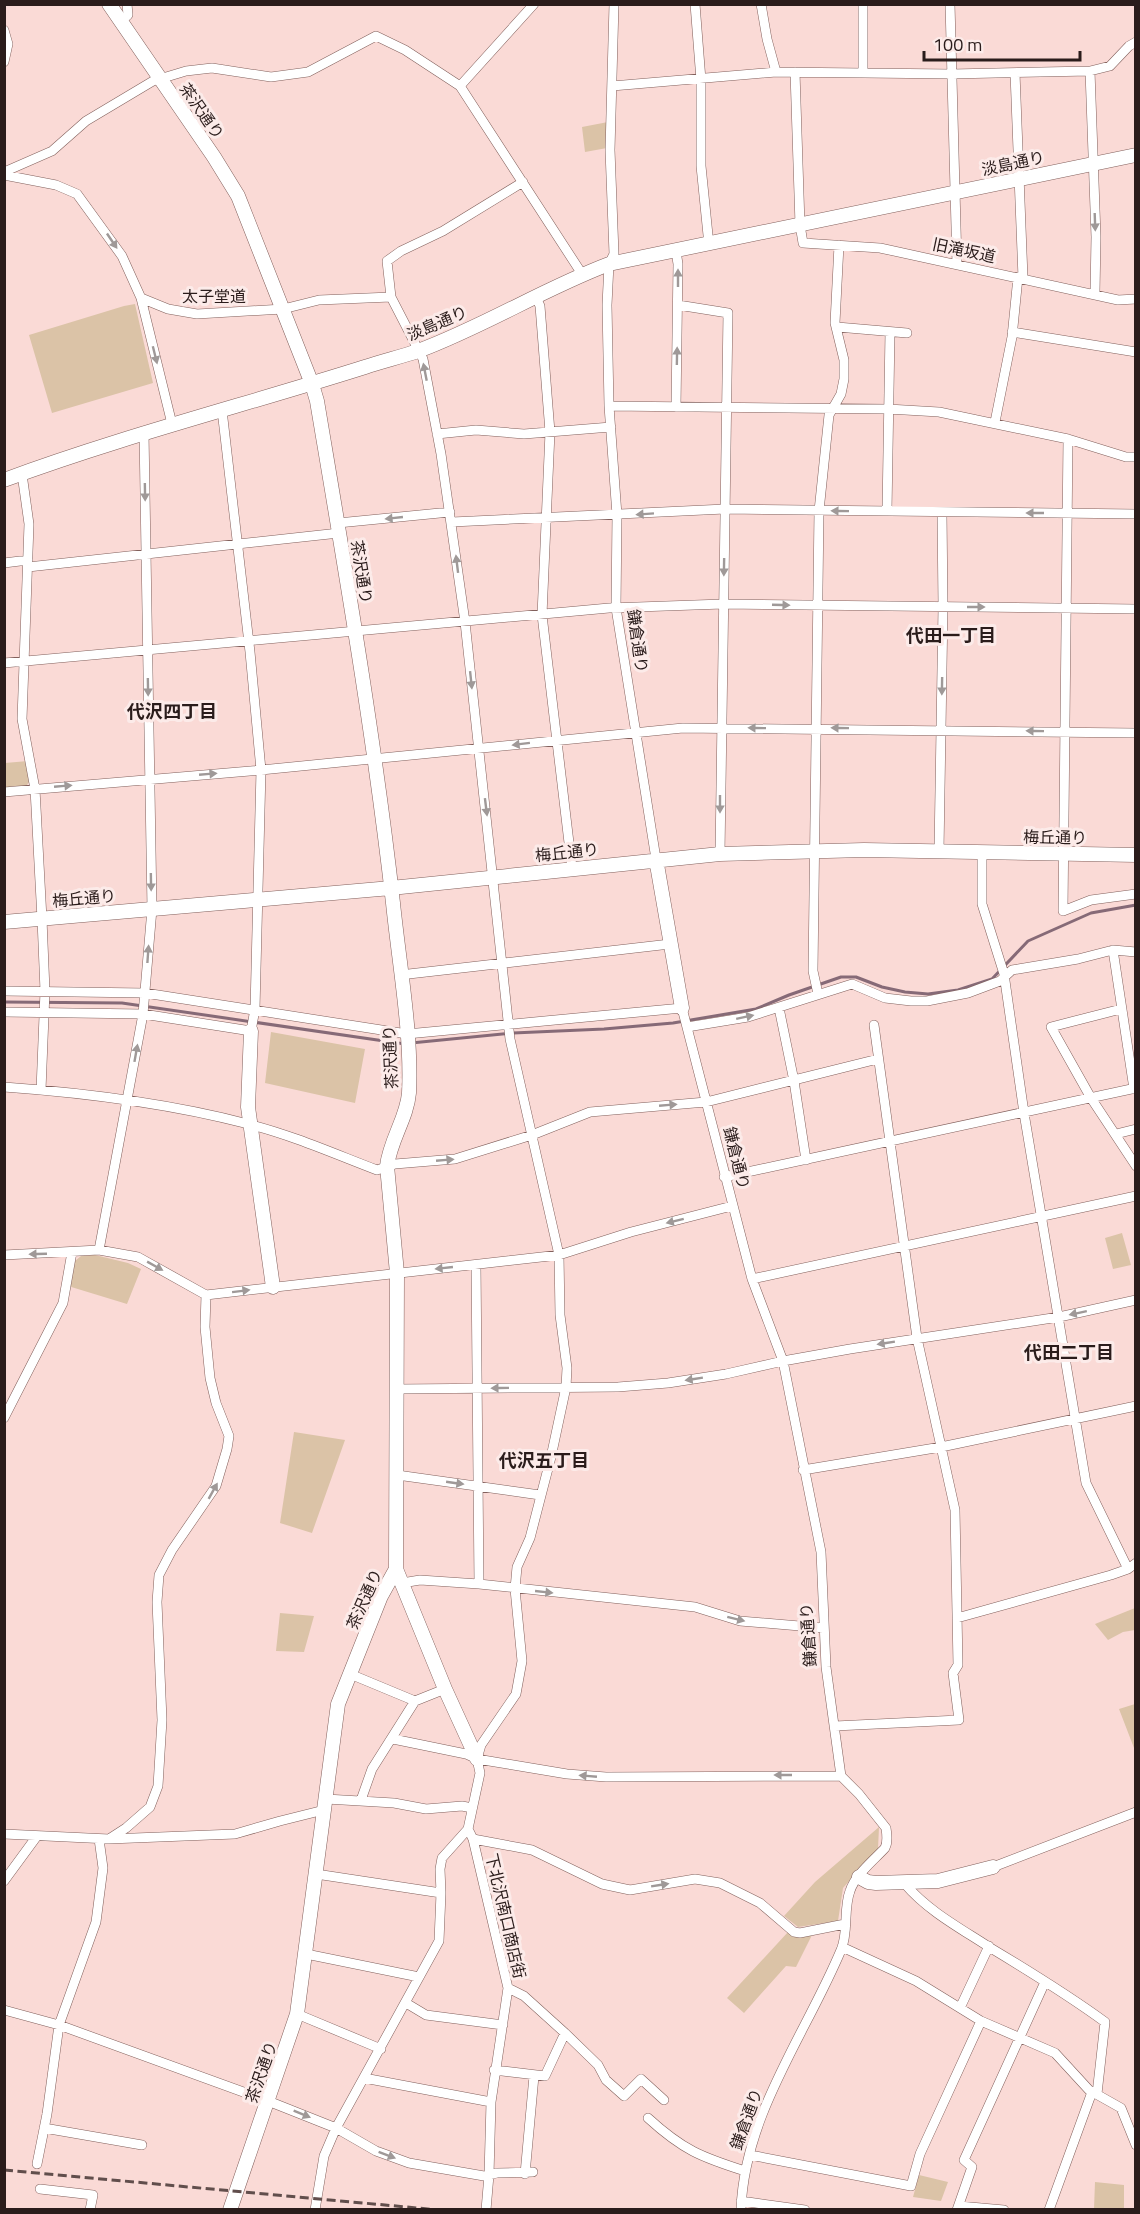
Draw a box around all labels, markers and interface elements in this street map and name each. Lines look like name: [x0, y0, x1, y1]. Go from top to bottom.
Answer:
scale bar: [924, 24, 1080, 62]
text: 100 m: [933, 31, 982, 58]
street label: 茶沢通り: [174, 78, 230, 144]
street label: 淡島通り: [979, 145, 1047, 181]
one-way arrow: [1091, 213, 1100, 232]
one-way arrow: [106, 232, 118, 248]
street label: 旧滝坂道: [930, 232, 998, 268]
one-way arrow: [673, 269, 683, 288]
street label: 太子堂道: [182, 284, 246, 308]
street label: 淡島通り: [403, 299, 471, 347]
one-way arrow: [150, 346, 160, 364]
one-way arrow: [672, 347, 682, 366]
one-way arrow: [420, 362, 429, 381]
one-way arrow: [140, 482, 150, 501]
one-way arrow: [831, 506, 850, 516]
one-way arrow: [636, 509, 655, 518]
one-way arrow: [1026, 509, 1045, 518]
one-way arrow: [384, 513, 403, 523]
street label: 茶沢通り: [345, 539, 379, 605]
one-way arrow: [452, 554, 462, 573]
one-way arrow: [719, 558, 728, 577]
one-way arrow: [772, 600, 791, 610]
one-way arrow: [967, 602, 986, 612]
street label: 鎌倉通り: [622, 608, 654, 674]
district label: 代田一丁目: [905, 622, 996, 649]
one-way arrow: [466, 671, 476, 690]
one-way arrow: [143, 677, 153, 696]
one-way arrow: [937, 677, 947, 696]
district label: 代沢四丁目: [126, 698, 217, 725]
one-way arrow: [748, 723, 767, 733]
one-way arrow: [831, 724, 850, 733]
one-way arrow: [1026, 726, 1045, 736]
one-way arrow: [511, 739, 530, 748]
one-way arrow: [198, 770, 217, 779]
one-way arrow: [53, 782, 72, 791]
one-way arrow: [715, 795, 725, 814]
one-way arrow: [481, 797, 490, 816]
street label: 梅丘通り: [1023, 824, 1087, 850]
street label: 梅丘通り: [534, 837, 600, 867]
one-way arrow: [146, 872, 156, 891]
street label: 梅丘通り: [51, 883, 117, 913]
one-way arrow: [143, 944, 153, 963]
one-way arrow: [736, 1012, 755, 1021]
street label: 茶沢通り: [376, 1024, 404, 1090]
one-way arrow: [132, 1043, 141, 1062]
one-way arrow: [659, 1100, 678, 1110]
street label: 鎌倉通り: [718, 1124, 756, 1192]
one-way arrow: [436, 1155, 455, 1165]
one-way arrow: [666, 1216, 685, 1226]
one-way arrow: [29, 1249, 48, 1258]
one-way arrow: [147, 1261, 164, 1271]
one-way arrow: [434, 1263, 453, 1273]
one-way arrow: [231, 1286, 250, 1296]
one-way arrow: [1069, 1309, 1088, 1318]
one-way arrow: [876, 1339, 895, 1348]
district label: 代田二丁目: [1023, 1339, 1114, 1366]
one-way arrow: [685, 1375, 704, 1384]
one-way arrow: [490, 1383, 509, 1393]
district label: 代沢五丁目: [498, 1447, 589, 1474]
one-way arrow: [446, 1479, 465, 1488]
one-way arrow: [208, 1482, 218, 1499]
street label: 茶沢通り: [340, 1565, 388, 1633]
one-way arrow: [534, 1587, 553, 1597]
street label: 鎌倉通り: [794, 1602, 822, 1668]
one-way arrow: [727, 1615, 745, 1625]
one-way arrow: [773, 1770, 792, 1780]
one-way arrow: [578, 1771, 597, 1781]
street label: 下北沢南口商店街: [480, 1851, 532, 1981]
one-way arrow: [650, 1880, 669, 1889]
street label: 茶沢通り: [239, 2038, 283, 2106]
street label: 鎌倉通り: [724, 2085, 768, 2153]
one-way arrow: [293, 2110, 311, 2119]
one-way arrow: [379, 2150, 397, 2160]

